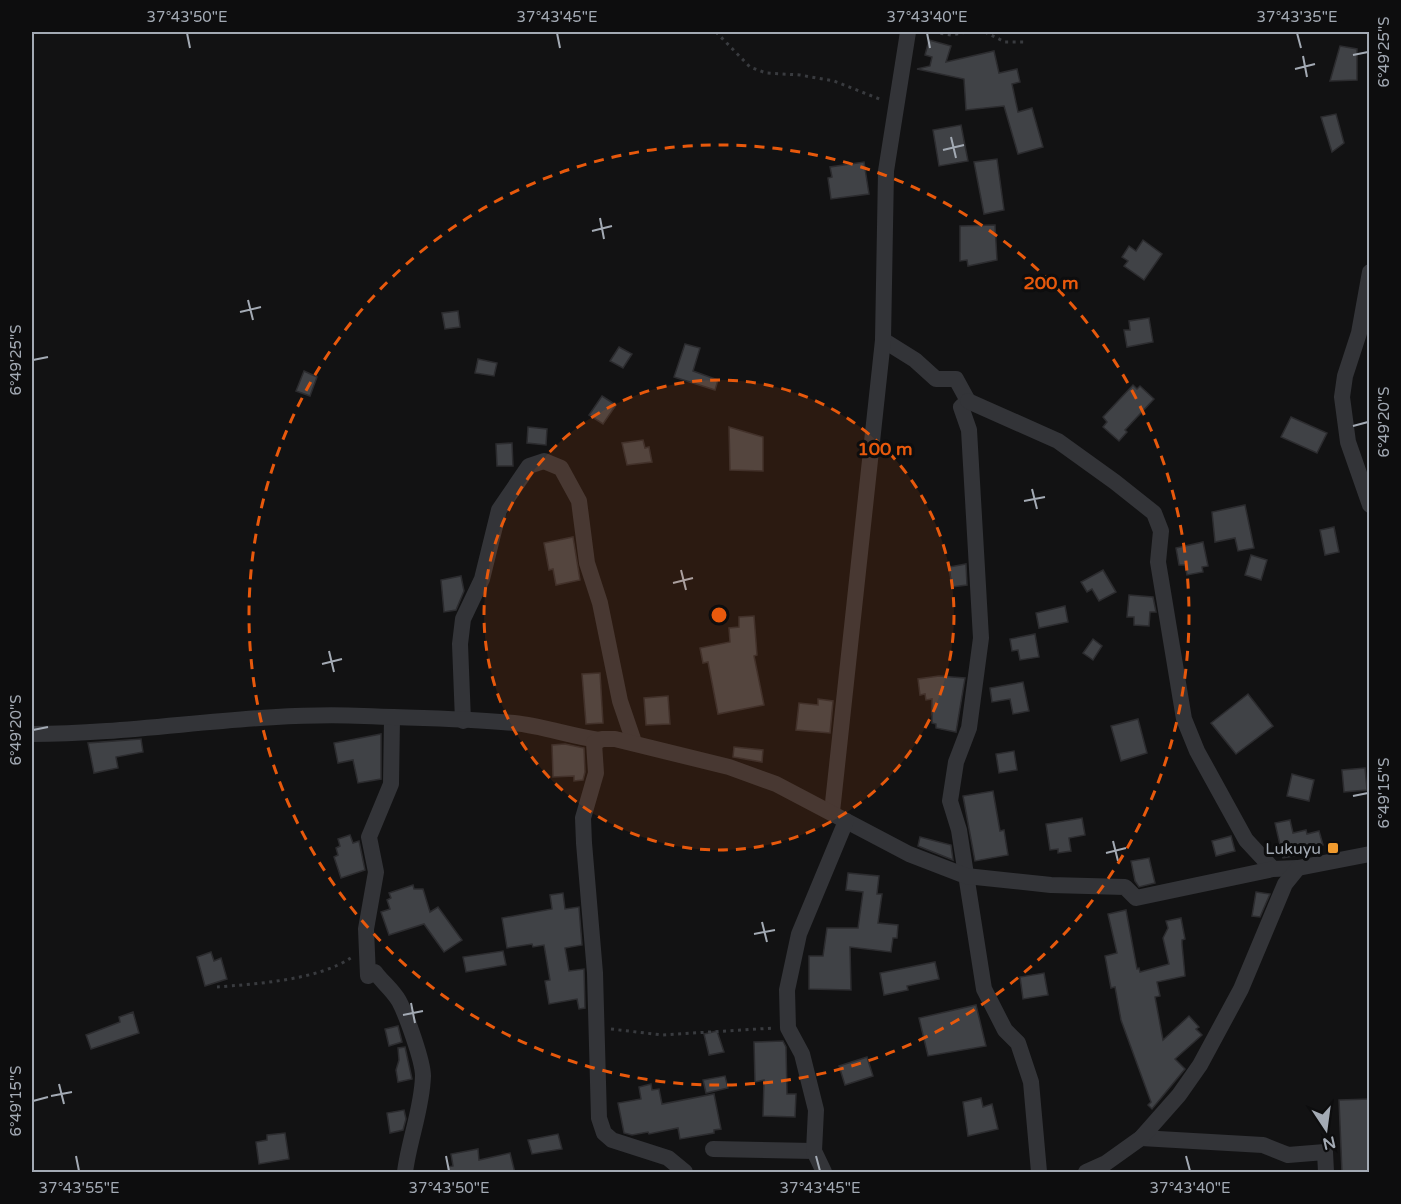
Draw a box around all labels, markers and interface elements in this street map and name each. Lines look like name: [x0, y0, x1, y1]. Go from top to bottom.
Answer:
text: 37°43'50"E: [147, 8, 227, 26]
text: 37°43'45"E: [517, 8, 597, 26]
text: 37°43'40"E: [887, 8, 967, 26]
text: 37°43'35"E: [1257, 8, 1337, 26]
text: 6°49'25"S: [1375, 17, 1393, 87]
text: 200 m: [1023, 272, 1079, 294]
text: 6°49'25"S: [7, 325, 25, 395]
text: 6°49'20"S: [1375, 387, 1393, 457]
text: 100 m: [857, 438, 913, 460]
centre of rings: [709, 605, 729, 625]
text: 6°49'20"S: [7, 695, 25, 765]
text: 6°49'15"S: [1375, 758, 1393, 828]
place label: Lukuyu: [1265, 839, 1321, 859]
marker: Lukuyu: [1326, 841, 1340, 855]
text: 6°49'15"S: [7, 1066, 25, 1136]
north arrow: [1296, 1099, 1356, 1159]
text: N: [1321, 1131, 1338, 1154]
text: 37°43'55"E: [39, 1179, 119, 1197]
text: 37°43'50"E: [409, 1179, 489, 1197]
text: 37°43'45"E: [780, 1179, 860, 1197]
text: 37°43'40"E: [1150, 1179, 1230, 1197]

